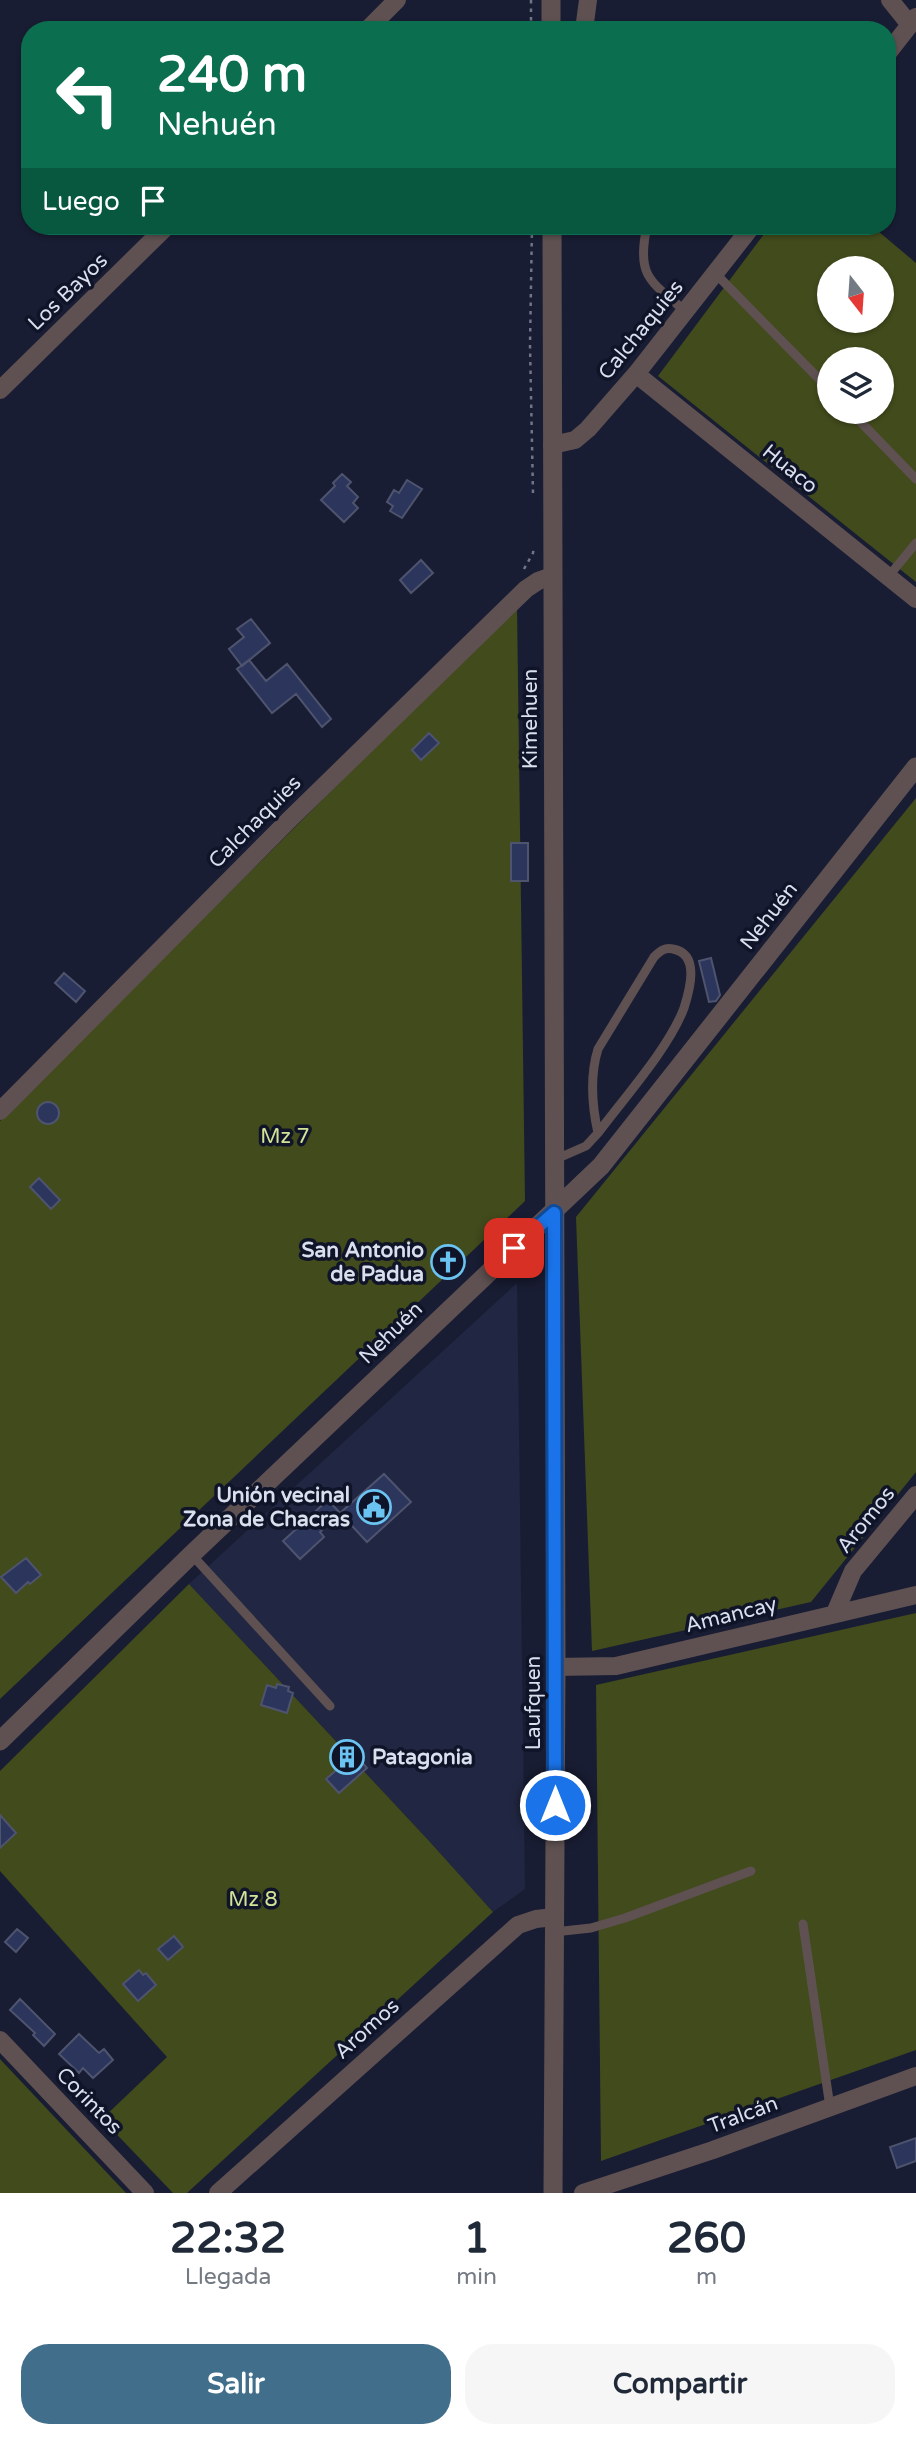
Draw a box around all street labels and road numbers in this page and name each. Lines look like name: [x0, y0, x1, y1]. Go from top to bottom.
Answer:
street label: Los Bayos: [23, 248, 113, 336]
street label: Calchaquies: [593, 275, 689, 385]
street label: Huaco: [757, 439, 823, 499]
street label: Kimehuen: [518, 669, 543, 769]
street label: Calchaquies: [204, 771, 306, 873]
street label: Nehuén: [735, 877, 803, 955]
street label: Nehuén: [354, 1297, 428, 1369]
street label: Aromos: [832, 1482, 900, 1558]
street label: Amancay: [683, 1592, 779, 1638]
street label: Laufquen: [521, 1656, 546, 1750]
street label: Aromos: [330, 1994, 404, 2064]
street label: Corintos: [51, 2062, 127, 2140]
street label: Tralcán: [705, 2091, 781, 2139]

